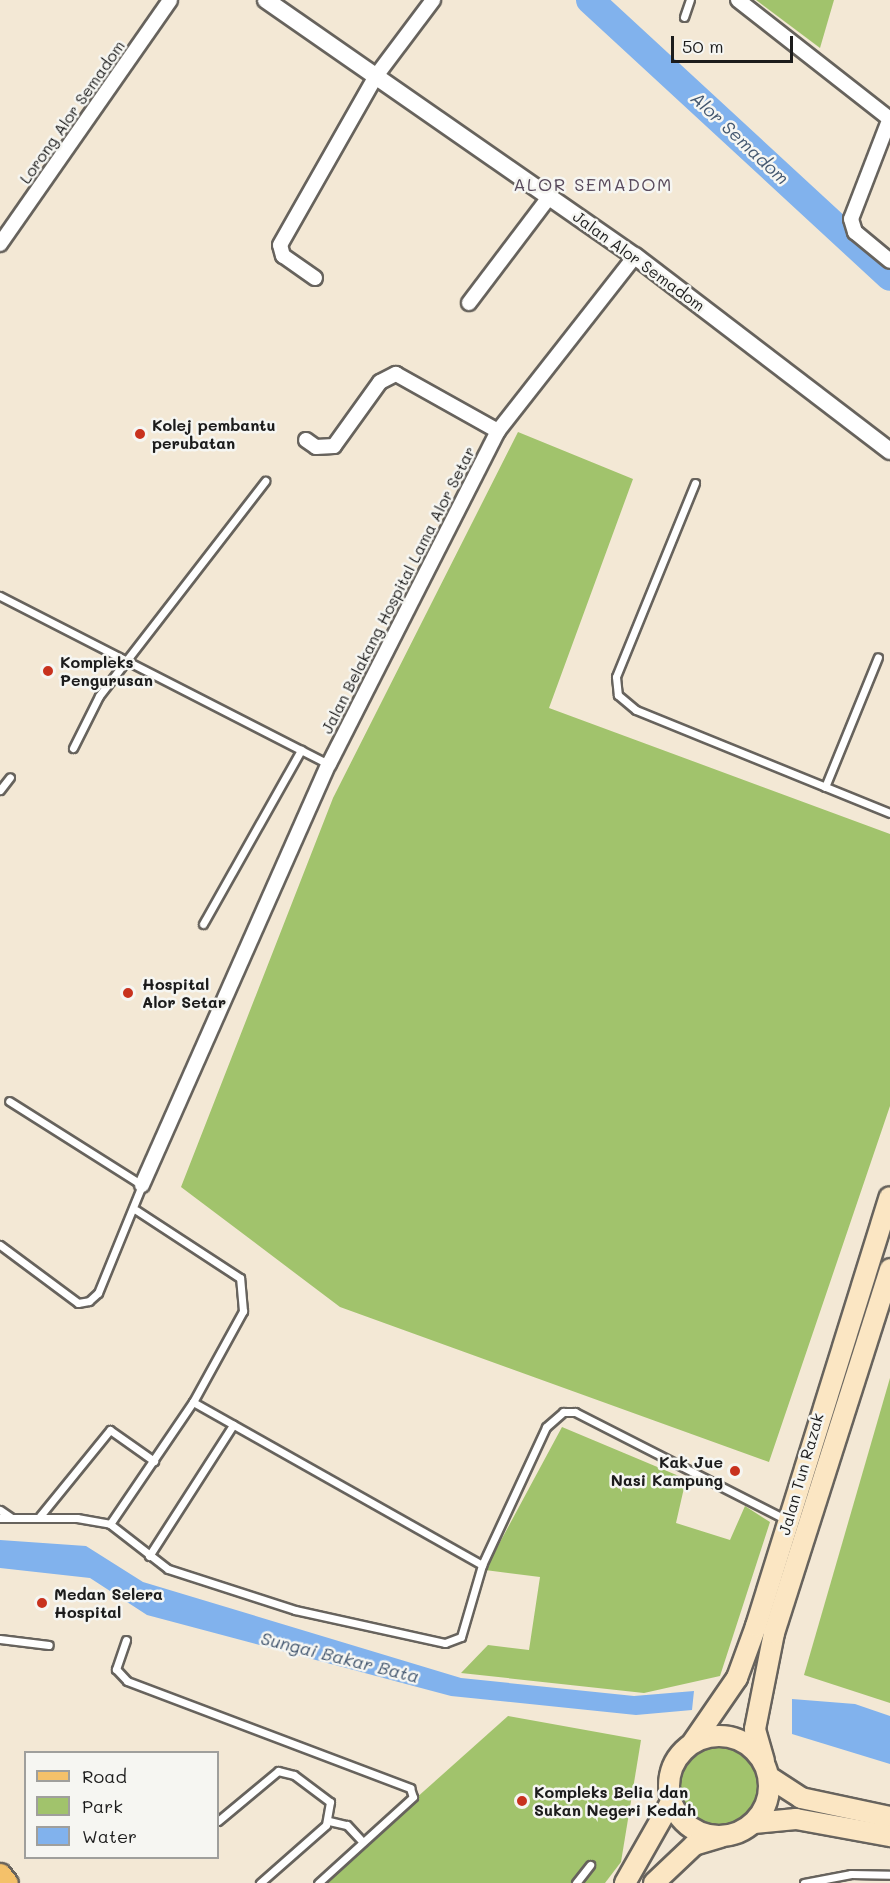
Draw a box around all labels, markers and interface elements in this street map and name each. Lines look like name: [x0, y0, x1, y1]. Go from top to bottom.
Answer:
scale bar: [674, 24, 796, 62]
text: 50 m: [682, 34, 724, 58]
street label: Lorong Alor Semadom: [15, 37, 129, 187]
water label: Alor Semadom: [687, 87, 793, 189]
district label: ALOR SEMADOM: [513, 173, 673, 195]
street label: Jalan Alor Semadom: [569, 207, 709, 315]
place label: Kolej pembantu perubatan: [152, 415, 276, 453]
marker: Kolej pembantu perubatan: [133, 427, 147, 441]
street label: Jalan Belakang Hospital Lama Alor Setar: [317, 443, 479, 737]
place label: Kompleks Pengurusan: [60, 652, 153, 690]
marker: Kompleks Pengurusan: [41, 664, 55, 678]
place label: Hospital Alor Setar: [142, 974, 226, 1012]
marker: Hospital Alor Setar: [119, 984, 137, 1002]
street label: Jalan Tun Razak: [774, 1411, 828, 1537]
place label: Kak Jue Nasi Kampung: [611, 1452, 723, 1490]
marker: Kak Jue Nasi Kampung: [728, 1464, 742, 1478]
place label: Medan Selera Hospital: [54, 1584, 163, 1622]
marker: Medan Selera Hospital: [35, 1596, 49, 1610]
water label: Sungai Bakar Bata: [259, 1627, 421, 1687]
legend: [24, 1751, 219, 1859]
text: Road: [82, 1764, 127, 1788]
place label: Kompleks Belia dan Sukan Negeri Kedah: [534, 1782, 696, 1820]
text: Park: [82, 1794, 123, 1818]
marker: Kompleks Belia dan Sukan Negeri Kedah: [515, 1794, 529, 1808]
text: Water: [82, 1824, 137, 1848]

